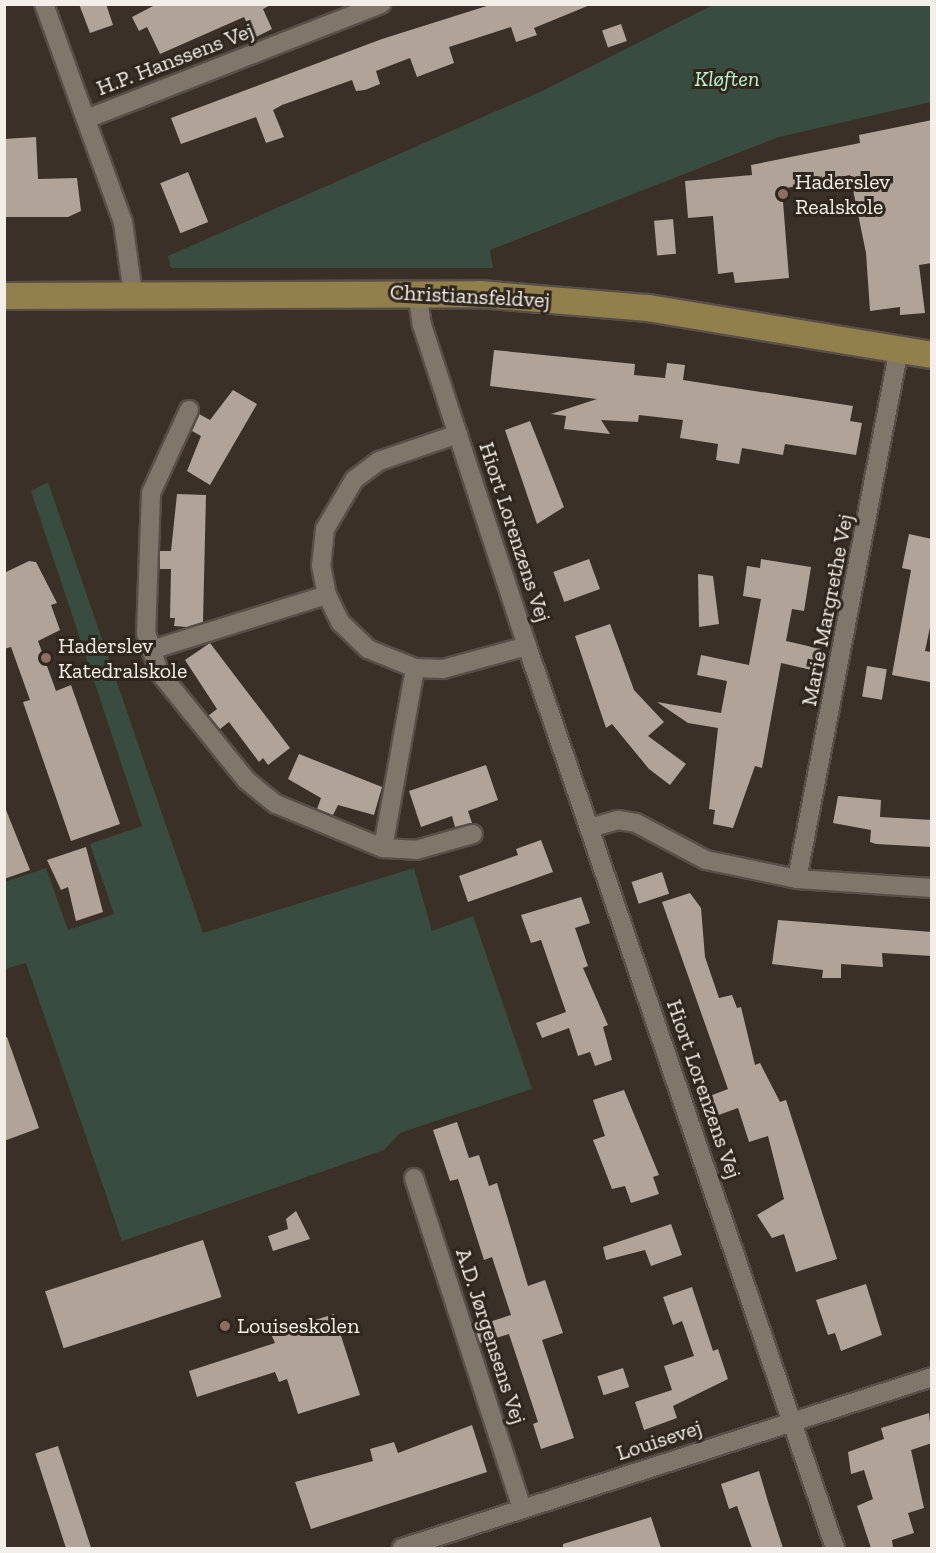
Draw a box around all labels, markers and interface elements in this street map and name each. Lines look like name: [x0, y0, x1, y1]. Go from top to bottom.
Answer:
street label: H.P. Hanssens Vej: [92, 17, 258, 101]
park label: Kløften: [695, 66, 759, 92]
place label: Haderslev Realskole: [795, 168, 890, 220]
marker: Haderslev Realskole: [776, 187, 790, 201]
street label: Christiansfeldvej: [389, 279, 551, 313]
street label: Hiort Lorenzens Vej: [473, 438, 557, 626]
street label: Marie Margrethe Vej: [795, 511, 859, 709]
place label: Haderslev Katedralskole: [58, 632, 187, 684]
marker: Haderslev Katedralskole: [39, 651, 53, 665]
street label: Hiort Lorenzens Vej: [661, 996, 747, 1182]
street label: A.D. Jørgensens Vej: [450, 1244, 532, 1428]
place label: Louiseskolen: [237, 1313, 360, 1339]
marker: Louiseskolen: [218, 1319, 232, 1333]
street label: Louisevej: [613, 1414, 705, 1466]

